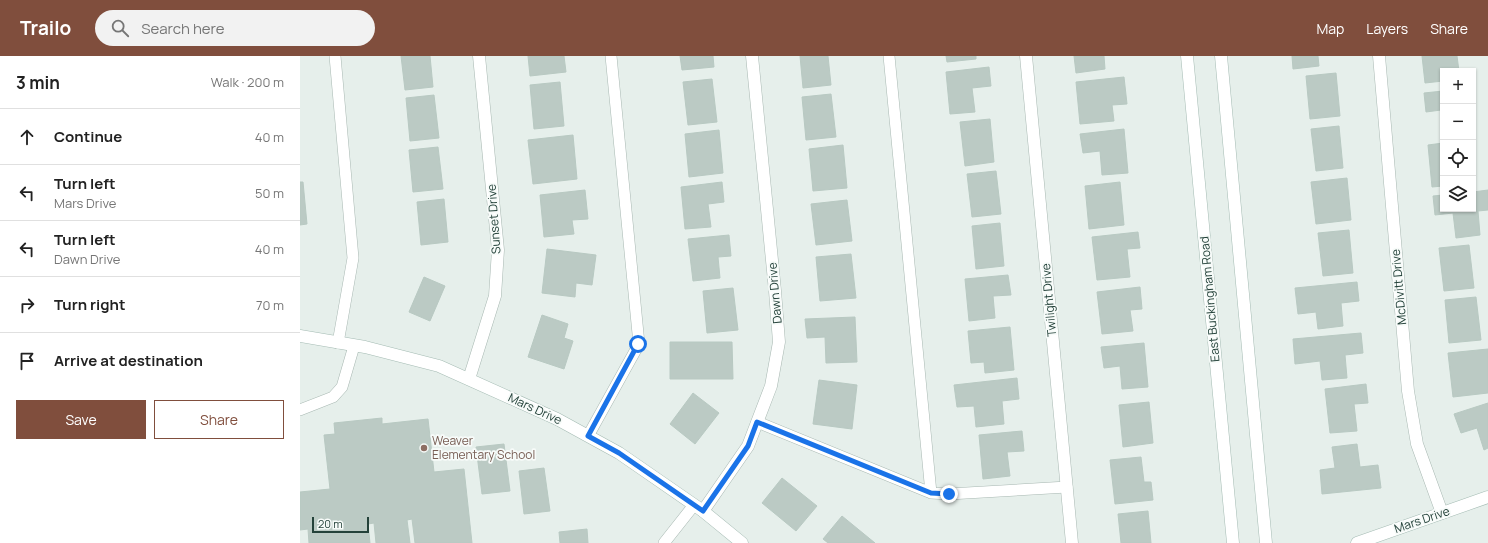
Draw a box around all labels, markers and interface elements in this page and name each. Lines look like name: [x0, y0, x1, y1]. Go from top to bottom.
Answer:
search box: [95, 10, 375, 46]
text: Trailo: [20, 15, 71, 41]
icon: search: [109, 17, 131, 39]
text: Search here: [141, 18, 225, 39]
text: Map: [1316, 19, 1344, 38]
text: Layers: [1366, 19, 1408, 38]
text: Share: [1430, 19, 1468, 38]
map controls: [1440, 68, 1476, 212]
button: +: [1440, 68, 1476, 104]
text: 3 min: [16, 71, 60, 94]
text: Walk · 200 m: [211, 73, 284, 91]
button: −: [1440, 104, 1476, 140]
icon: ahead: [16, 126, 38, 148]
text: Continue: [54, 126, 122, 147]
text: 40 m: [255, 128, 284, 146]
button: locate: [1440, 140, 1476, 176]
text: Turn left: [54, 173, 116, 194]
button: layers: [1440, 176, 1476, 212]
icon: left: [16, 182, 38, 204]
street label: Sunset Drive: [483, 183, 504, 255]
text: 50 m: [255, 184, 284, 202]
text: Mars Drive: [54, 194, 116, 212]
text: Turn left: [54, 229, 116, 250]
street label: East Buckingham Road: [1196, 236, 1223, 363]
icon: left: [16, 238, 38, 260]
text: 40 m: [255, 240, 284, 258]
street label: McDivitt Drive: [1387, 249, 1410, 326]
text: Dawn Drive: [54, 250, 120, 268]
street label: Dawn Drive: [763, 262, 786, 324]
street label: Twilight Drive: [1037, 263, 1060, 337]
icon: right: [16, 294, 38, 316]
text: Turn right: [54, 294, 125, 315]
text: 70 m: [256, 296, 284, 314]
route start: [629, 335, 647, 353]
icon: arrive: [16, 350, 38, 372]
text: Arrive at destination: [54, 350, 203, 371]
street label: Mars Drive: [506, 389, 565, 428]
button: Save: [16, 400, 146, 439]
button: Share: [154, 400, 284, 439]
place label: Weaver Elementary School: [432, 432, 535, 463]
marker: Weaver Elementary School: [419, 443, 429, 453]
route end: [940, 485, 958, 503]
street label: Mars Drive: [1392, 502, 1452, 537]
scale bar: [312, 515, 369, 534]
text: 20 m: [318, 516, 343, 531]

